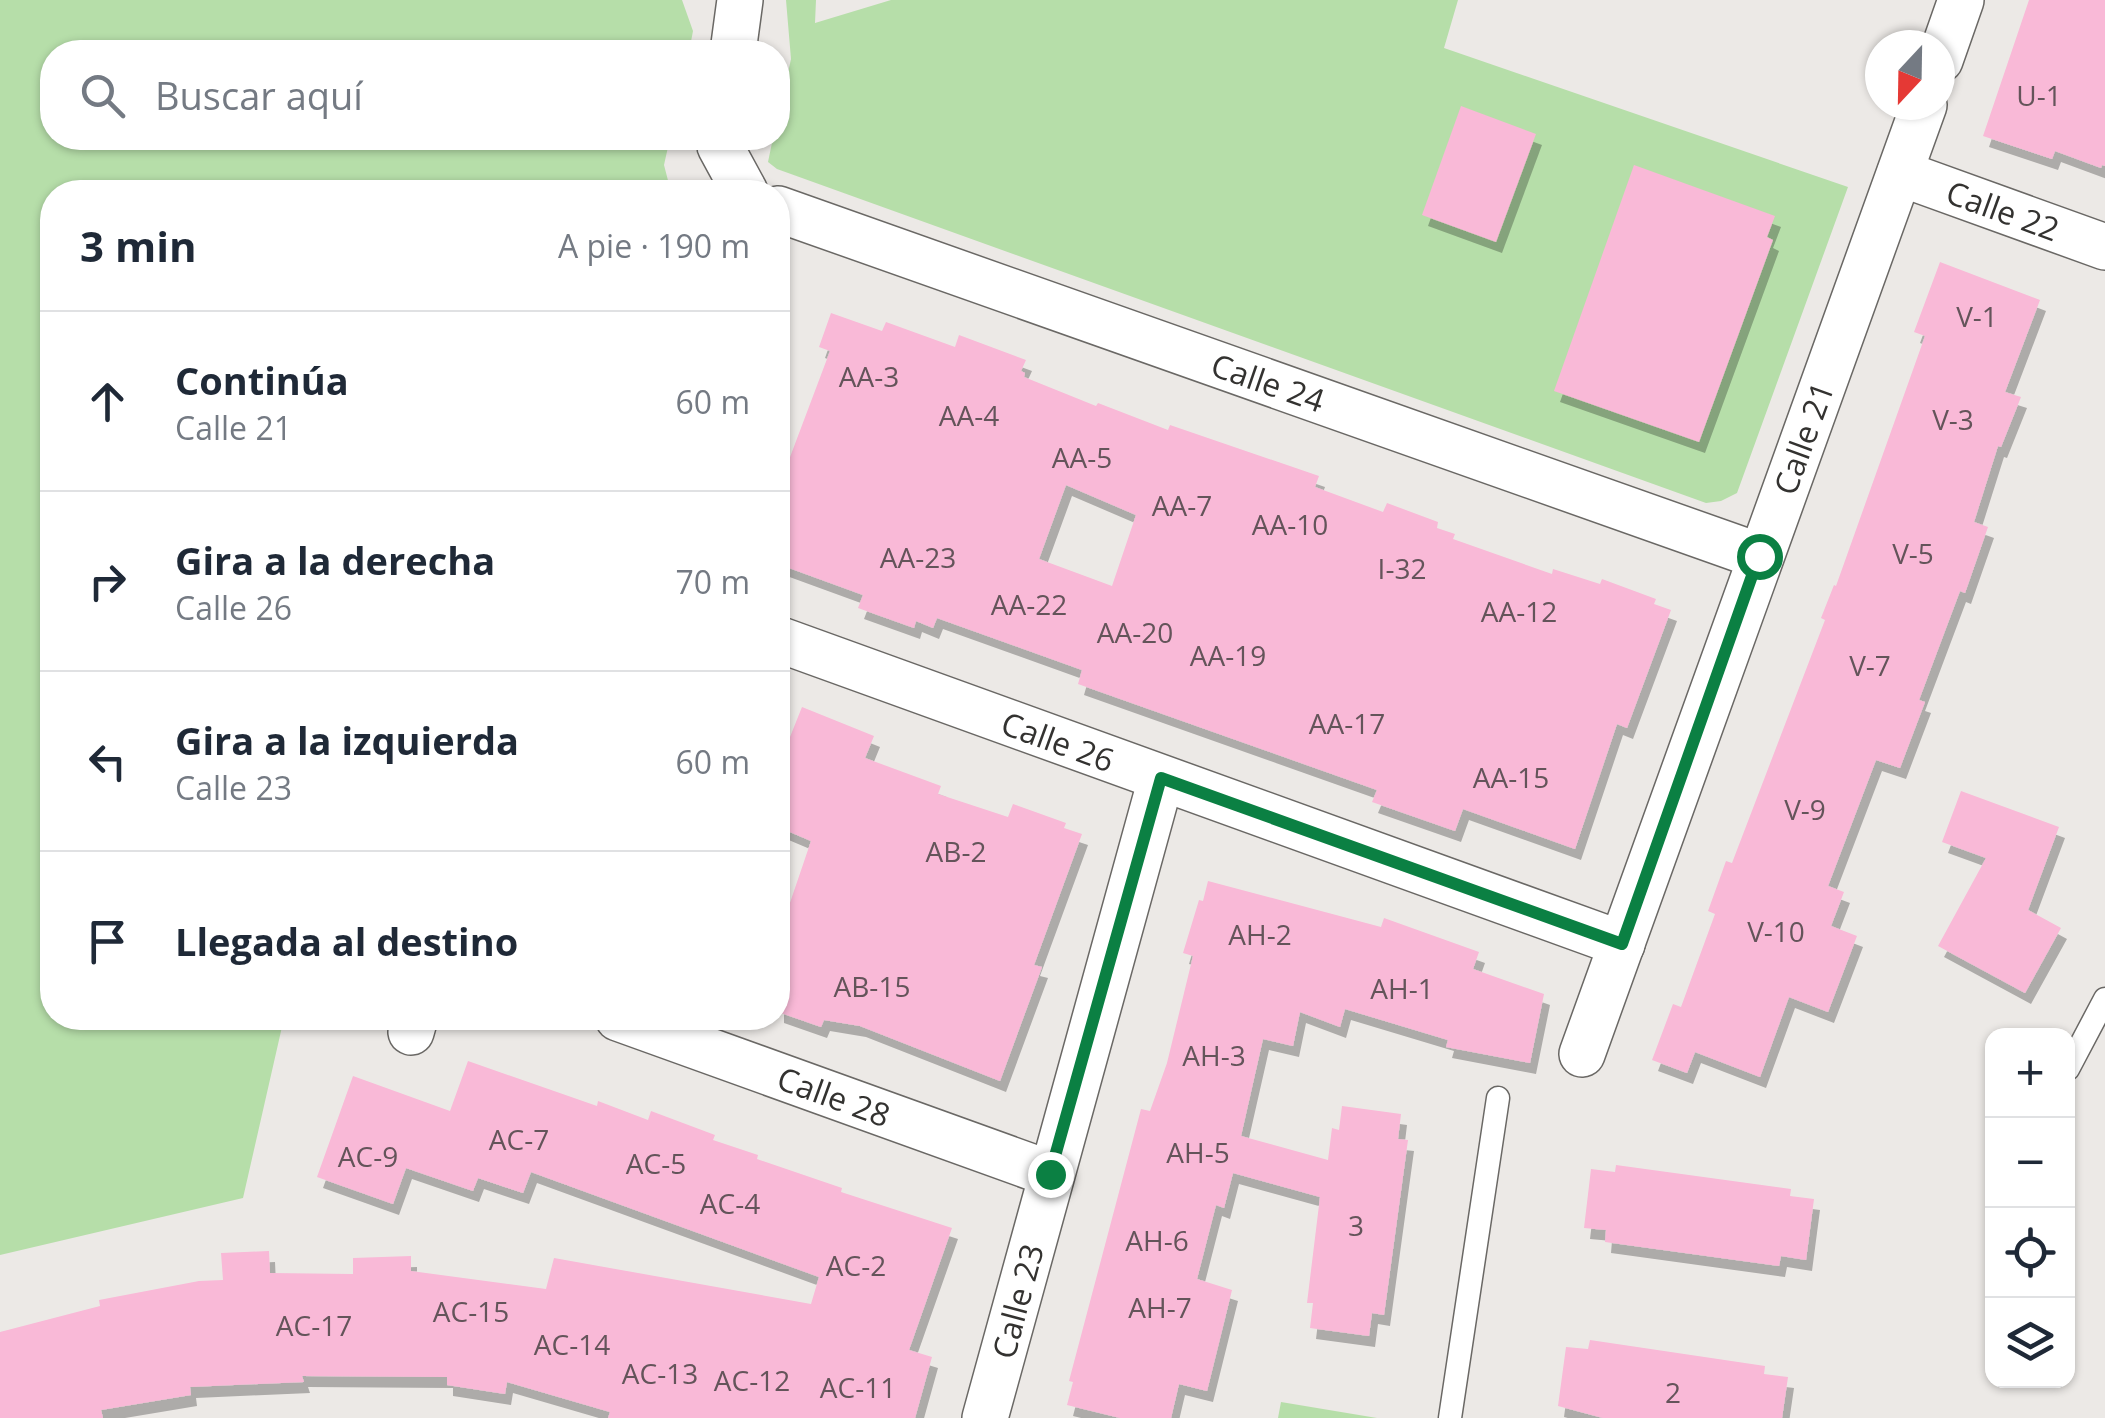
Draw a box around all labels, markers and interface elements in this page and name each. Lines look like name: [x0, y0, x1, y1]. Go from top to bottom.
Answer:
north arrow: [1865, 30, 1955, 120]
search box: [40, 40, 790, 150]
icon: search: [75, 68, 130, 123]
text: Buscar aquí: [155, 69, 363, 121]
house number: U-1: [2016, 76, 2062, 114]
street label: Calle 22: [1941, 170, 2065, 250]
text: 3 min: [80, 217, 197, 274]
text: A pie · 190 m: [558, 224, 750, 267]
house number: V-1: [1956, 297, 1998, 335]
street label: Calle 24: [1206, 343, 1330, 421]
text: Continúa: [175, 354, 349, 406]
house number: AA-3: [839, 357, 899, 395]
icon: ahead: [80, 374, 135, 429]
street label: Calle 21: [1763, 376, 1843, 500]
text: 60 m: [675, 380, 750, 423]
house number: AA-4: [939, 396, 999, 434]
house number: V-3: [1932, 400, 1974, 438]
text: Calle 21: [175, 406, 292, 449]
house number: AA-5: [1052, 438, 1112, 476]
house number: AA-7: [1152, 486, 1212, 524]
house number: AA-10: [1252, 505, 1328, 543]
text: Gira a la derecha: [175, 534, 495, 586]
route start: [1737, 534, 1783, 580]
house number: V-5: [1892, 534, 1934, 572]
house number: AA-23: [880, 538, 956, 576]
house number: I-32: [1378, 549, 1426, 587]
icon: right: [80, 554, 135, 609]
text: 70 m: [675, 560, 750, 603]
house number: AA-22: [991, 585, 1067, 623]
text: Calle 26: [175, 586, 292, 629]
house number: AA-12: [1481, 592, 1557, 630]
house number: AA-20: [1097, 613, 1173, 651]
house number: AA-19: [1190, 636, 1266, 674]
house number: V-7: [1849, 646, 1891, 684]
street label: Calle 26: [996, 701, 1120, 781]
house number: AA-17: [1309, 704, 1385, 742]
text: Gira a la izquierda: [175, 714, 519, 766]
icon: left: [80, 734, 135, 789]
text: 60 m: [675, 740, 750, 783]
house number: AA-15: [1473, 758, 1549, 796]
text: Calle 23: [175, 766, 292, 809]
house number: V-9: [1784, 790, 1826, 828]
house number: AB-2: [926, 832, 986, 870]
house number: V-10: [1747, 912, 1805, 950]
icon: arrive: [80, 914, 135, 969]
text: Llegada al destino: [175, 915, 518, 967]
house number: AH-2: [1228, 915, 1292, 953]
house number: AB-15: [834, 967, 910, 1005]
house number: AH-1: [1370, 969, 1434, 1007]
map controls: [1985, 1028, 2075, 1388]
button: +: [1985, 1028, 2075, 1118]
house number: AH-3: [1182, 1036, 1246, 1074]
street label: Calle 28: [772, 1056, 896, 1136]
button: −: [1985, 1118, 2075, 1208]
house number: AC-7: [489, 1120, 549, 1158]
house number: AH-5: [1166, 1133, 1230, 1171]
house number: AC-9: [338, 1137, 398, 1175]
house number: AC-5: [626, 1144, 686, 1182]
route end: [1028, 1152, 1074, 1198]
house number: AC-4: [700, 1184, 760, 1222]
house number: 3: [1348, 1206, 1364, 1244]
button: locate: [1985, 1208, 2075, 1298]
house number: AH-6: [1125, 1221, 1189, 1259]
street label: Calle 23: [981, 1239, 1053, 1363]
house number: AC-2: [826, 1246, 886, 1284]
house number: AH-7: [1128, 1288, 1192, 1326]
house number: AC-15: [433, 1292, 509, 1330]
button: layers: [1985, 1298, 2075, 1388]
house number: AC-17: [276, 1306, 352, 1344]
house number: AC-14: [534, 1325, 610, 1363]
house number: AC-13: [622, 1354, 698, 1392]
house number: AC-12: [714, 1361, 790, 1399]
house number: AC-11: [820, 1368, 896, 1406]
house number: 2: [1665, 1373, 1681, 1411]

